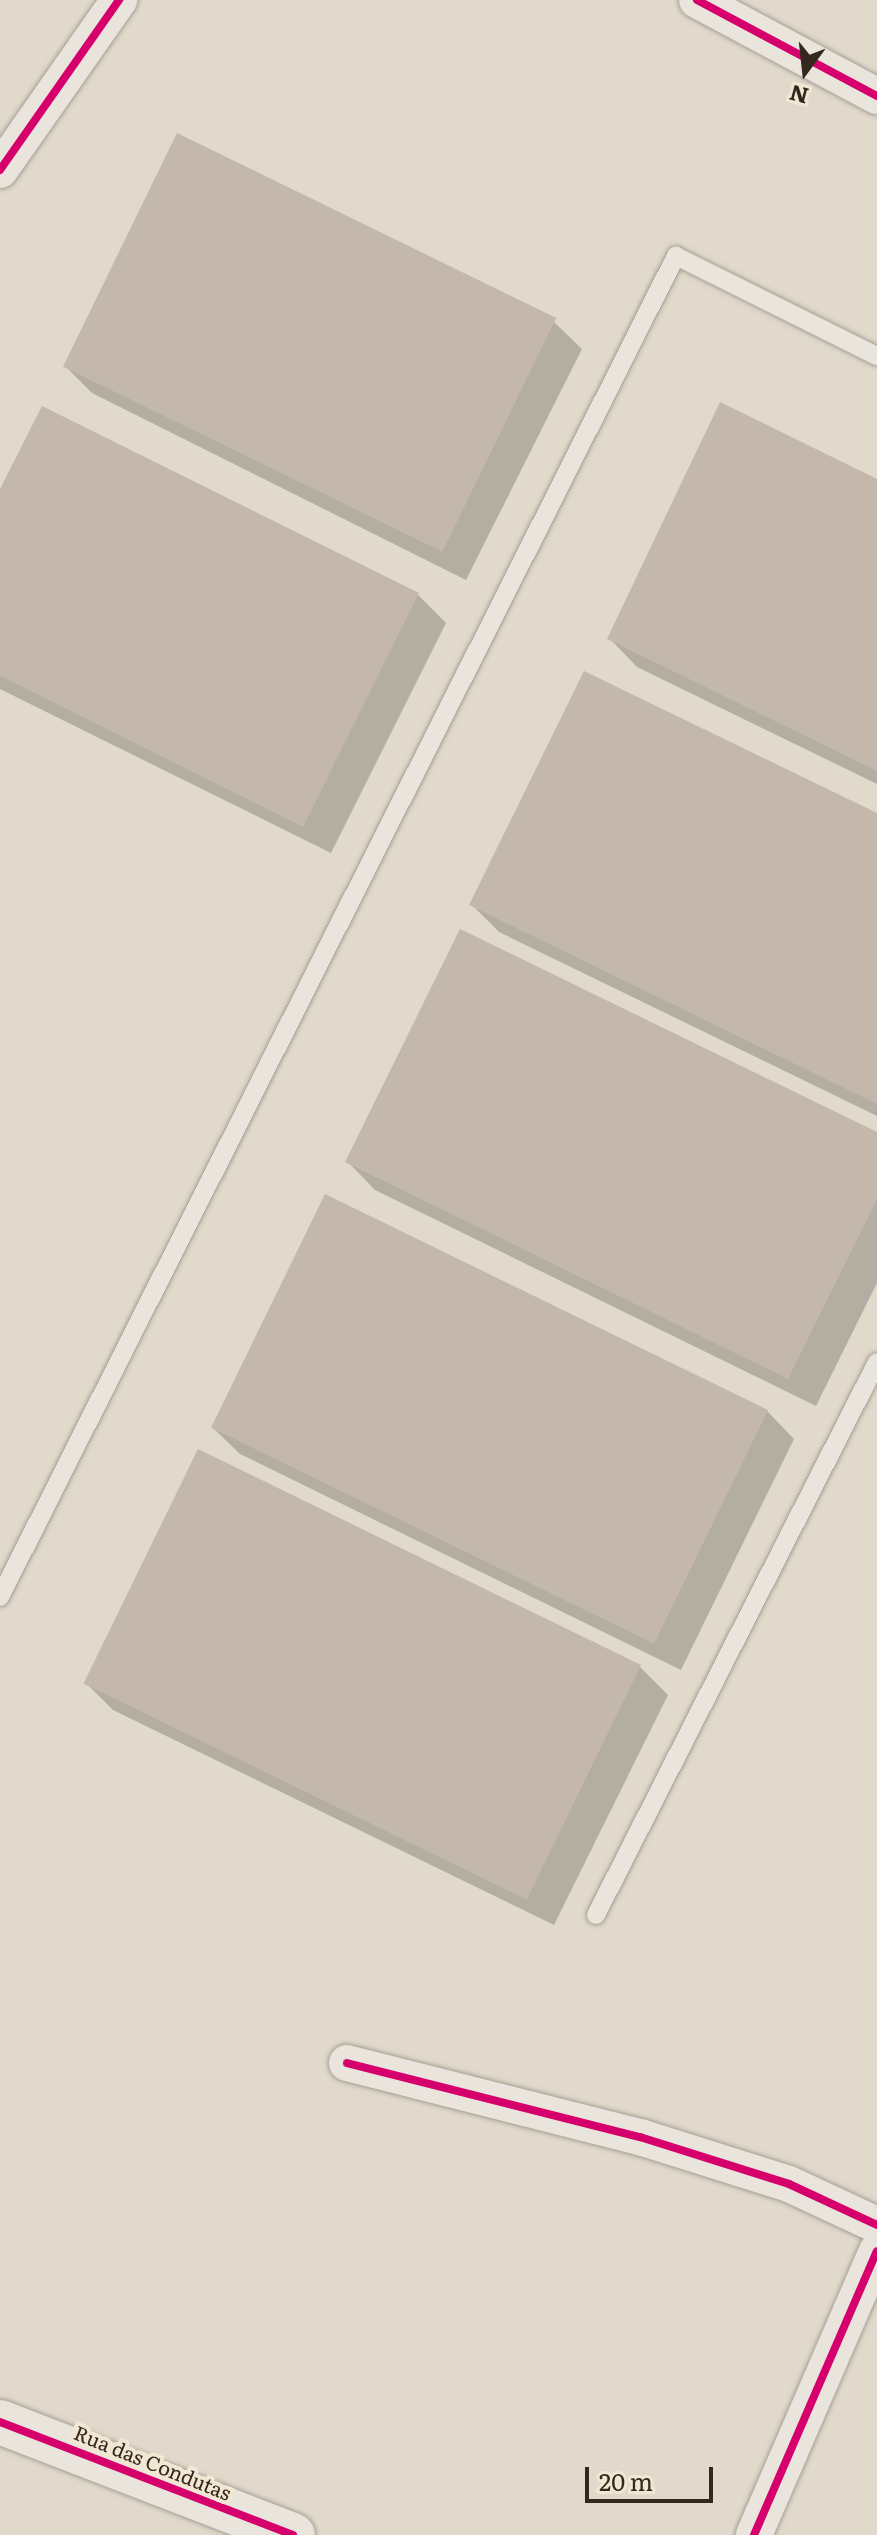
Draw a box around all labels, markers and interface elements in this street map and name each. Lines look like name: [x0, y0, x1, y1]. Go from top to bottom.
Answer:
north arrow: [765, 32, 845, 112]
text: N: [785, 77, 812, 114]
street label: Rua das Condutas: [71, 2420, 235, 2504]
scale bar: [589, 2451, 717, 2501]
text: 20 m: [599, 2463, 653, 2498]

